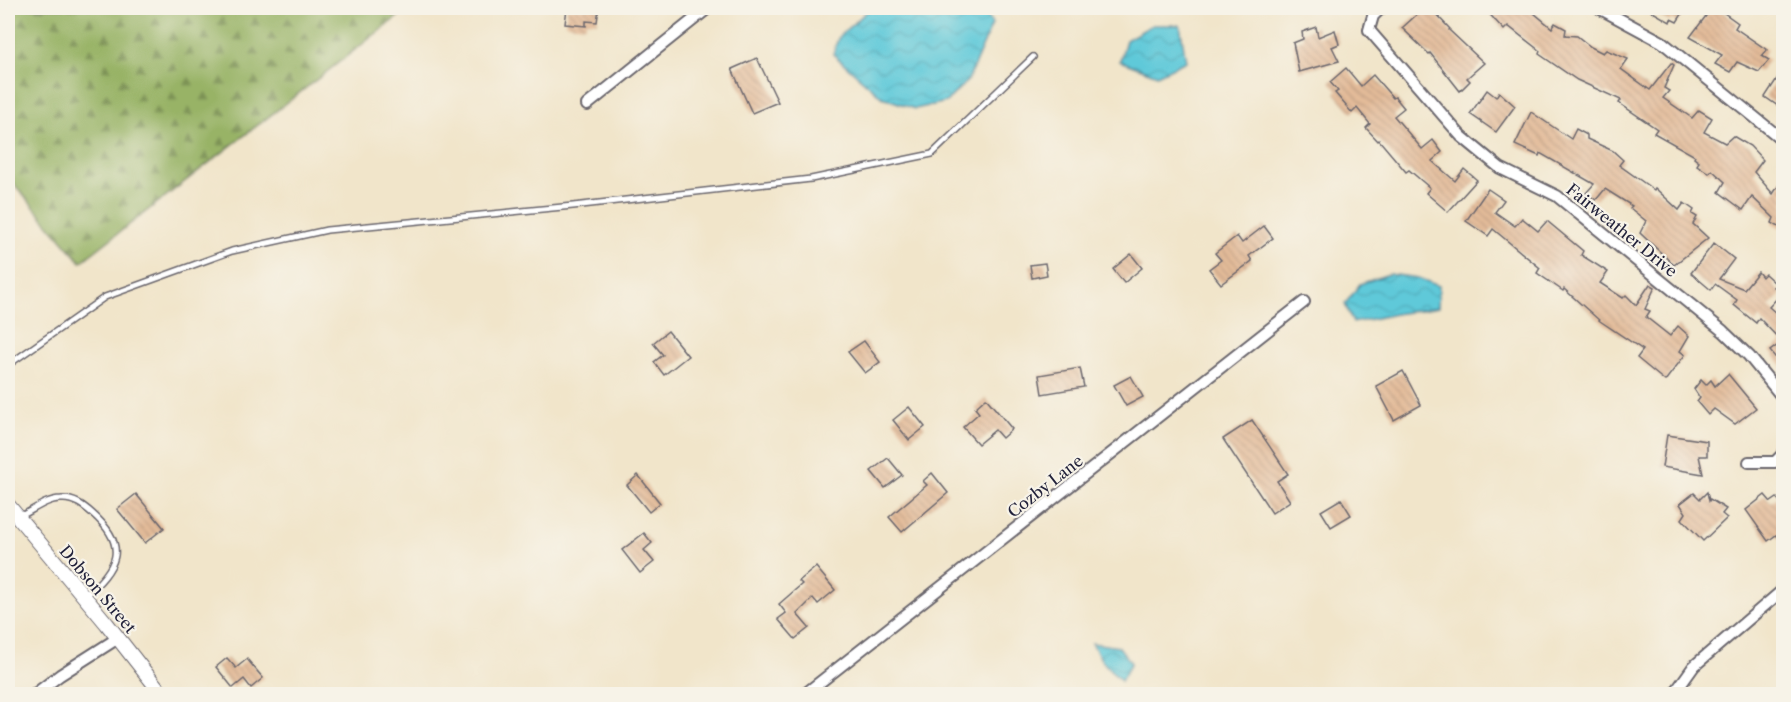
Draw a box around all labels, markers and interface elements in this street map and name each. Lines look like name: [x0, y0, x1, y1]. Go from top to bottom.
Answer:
street label: Fairweather Drive: [1562, 179, 1682, 281]
street label: Cozby Lane: [1003, 450, 1087, 522]
street label: Dobson Street: [55, 541, 141, 637]

